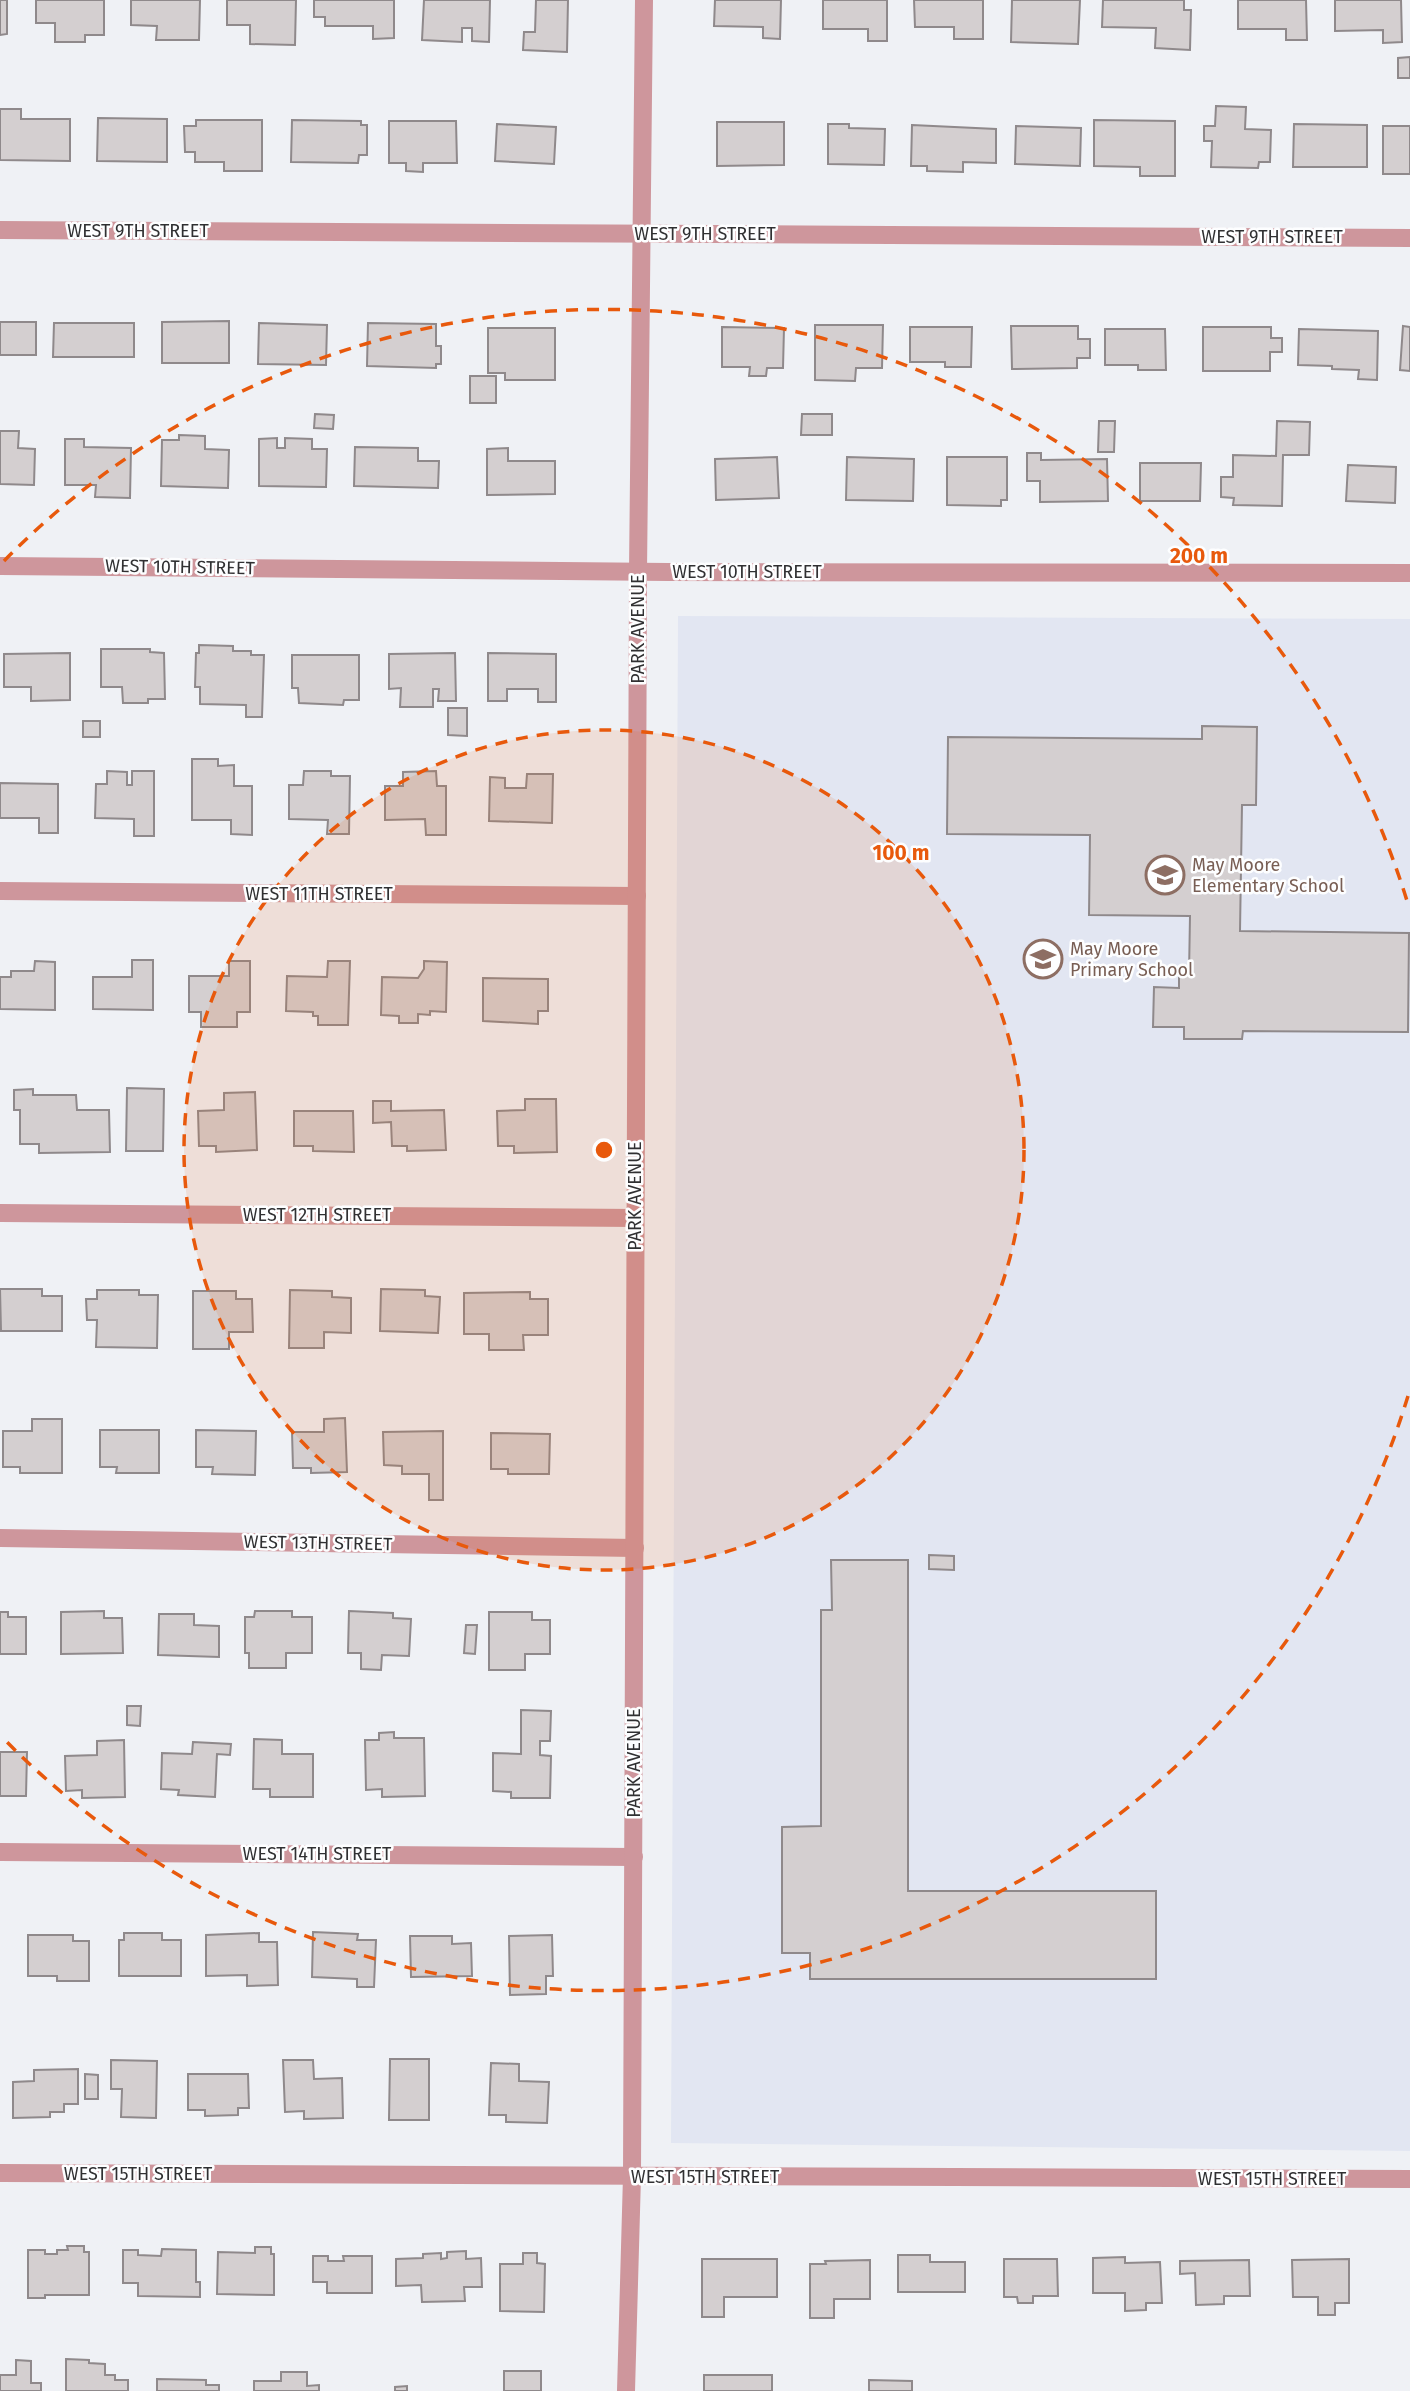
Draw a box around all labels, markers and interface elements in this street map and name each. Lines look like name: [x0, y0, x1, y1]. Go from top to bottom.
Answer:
street label: WEST 9TH STREET: [67, 220, 209, 242]
street label: WEST 9TH STREET: [634, 223, 776, 245]
street label: WEST 9TH STREET: [1201, 226, 1343, 248]
text: 200 m: [1170, 543, 1228, 569]
street label: WEST 10TH STREET: [105, 555, 256, 579]
street label: WEST 10TH STREET: [672, 561, 822, 583]
street label: PARK AVENUE: [627, 574, 649, 684]
text: 100 m: [872, 840, 930, 866]
school or university icon: May Moore Elementary School: [1144, 854, 1186, 896]
place label: May Moore Elementary School: [1192, 854, 1344, 897]
street label: WEST 11TH STREET: [245, 883, 394, 905]
school or university icon: May Moore Primary School: [1022, 938, 1064, 980]
place label: May Moore Primary School: [1070, 938, 1193, 981]
centre of rings: [592, 1138, 616, 1162]
street label: PARK AVENUE: [624, 1141, 646, 1251]
street label: WEST 12TH STREET: [243, 1204, 392, 1226]
street label: WEST 13TH STREET: [243, 1531, 393, 1555]
street label: PARK AVENUE: [623, 1708, 645, 1818]
street label: WEST 14TH STREET: [243, 1843, 392, 1865]
street label: WEST 15TH STREET: [64, 2163, 213, 2185]
street label: WEST 15TH STREET: [631, 2166, 780, 2188]
street label: WEST 15TH STREET: [1198, 2168, 1347, 2190]

